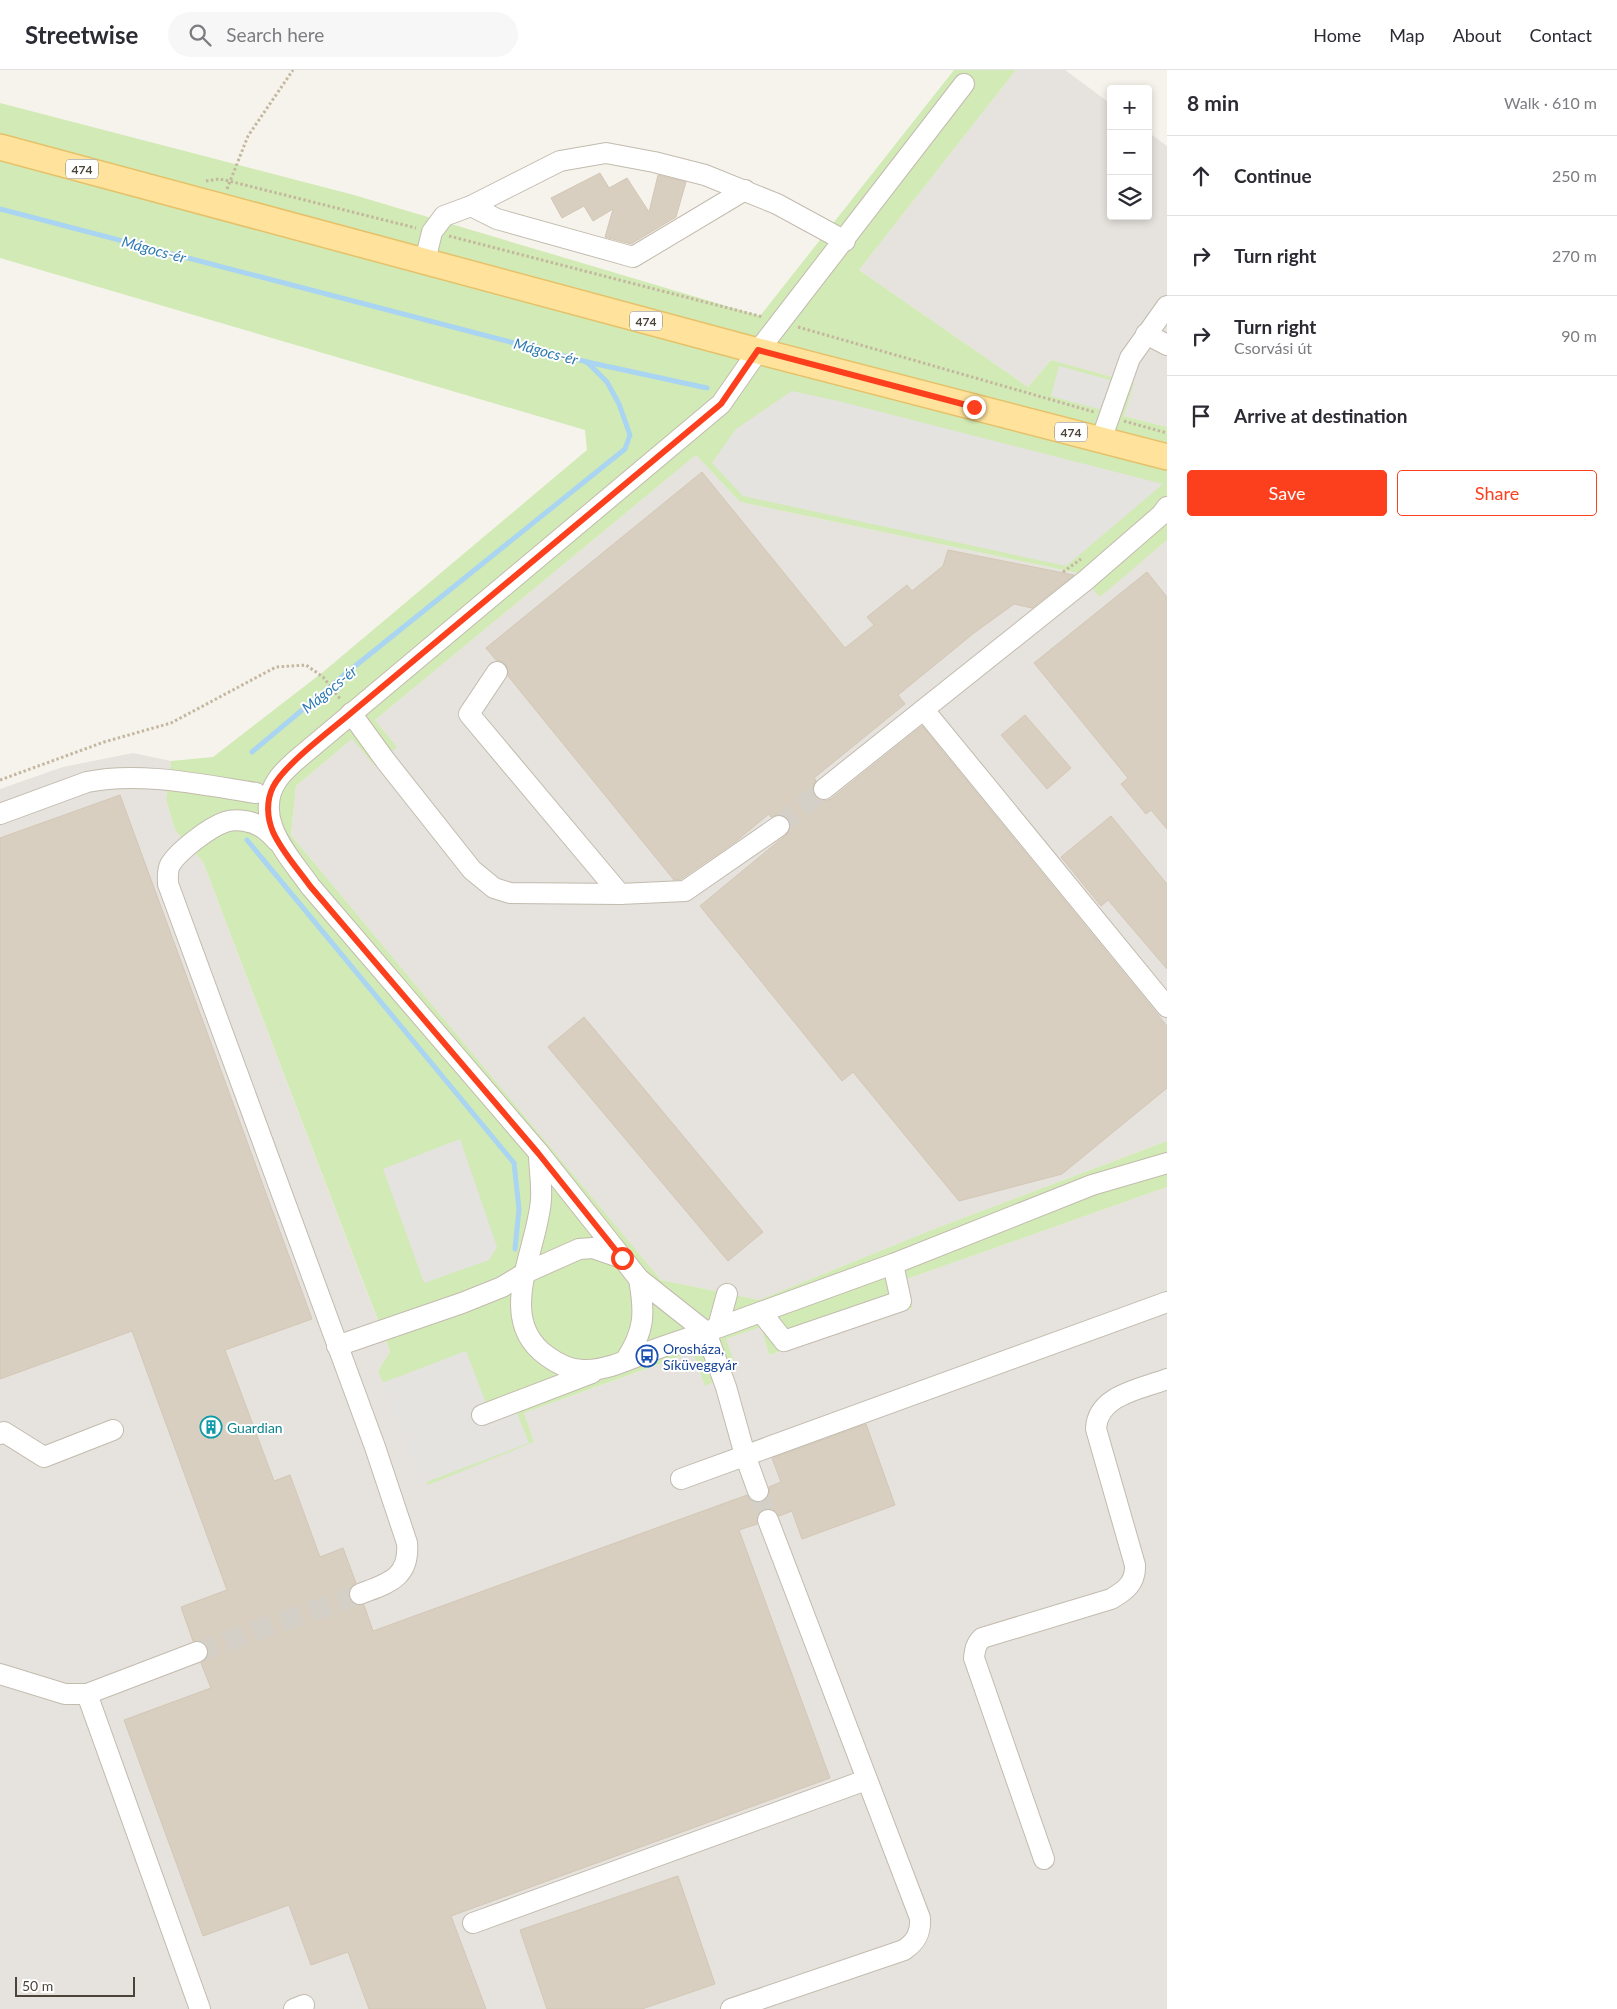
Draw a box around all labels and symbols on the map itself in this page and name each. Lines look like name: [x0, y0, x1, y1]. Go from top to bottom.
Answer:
road number: 474: [66, 160, 98, 178]
water label: Mágocs-ér: [120, 232, 189, 266]
road number: 474: [630, 312, 662, 330]
water label: Mágocs-ér: [512, 334, 581, 368]
route end: [963, 396, 986, 419]
road number: 474: [1055, 422, 1087, 442]
water label: Mágocs-ér: [298, 661, 361, 717]
route start: [611, 1247, 634, 1270]
place label: Orosháza, Síküveggyár: [663, 1340, 737, 1373]
bus stop icon: Orosháza, Síküveggyár: [635, 1344, 659, 1368]
building icon: Guardian: [199, 1415, 223, 1439]
place label: Guardian: [227, 1419, 283, 1436]
scale bar: [15, 1974, 135, 1997]

